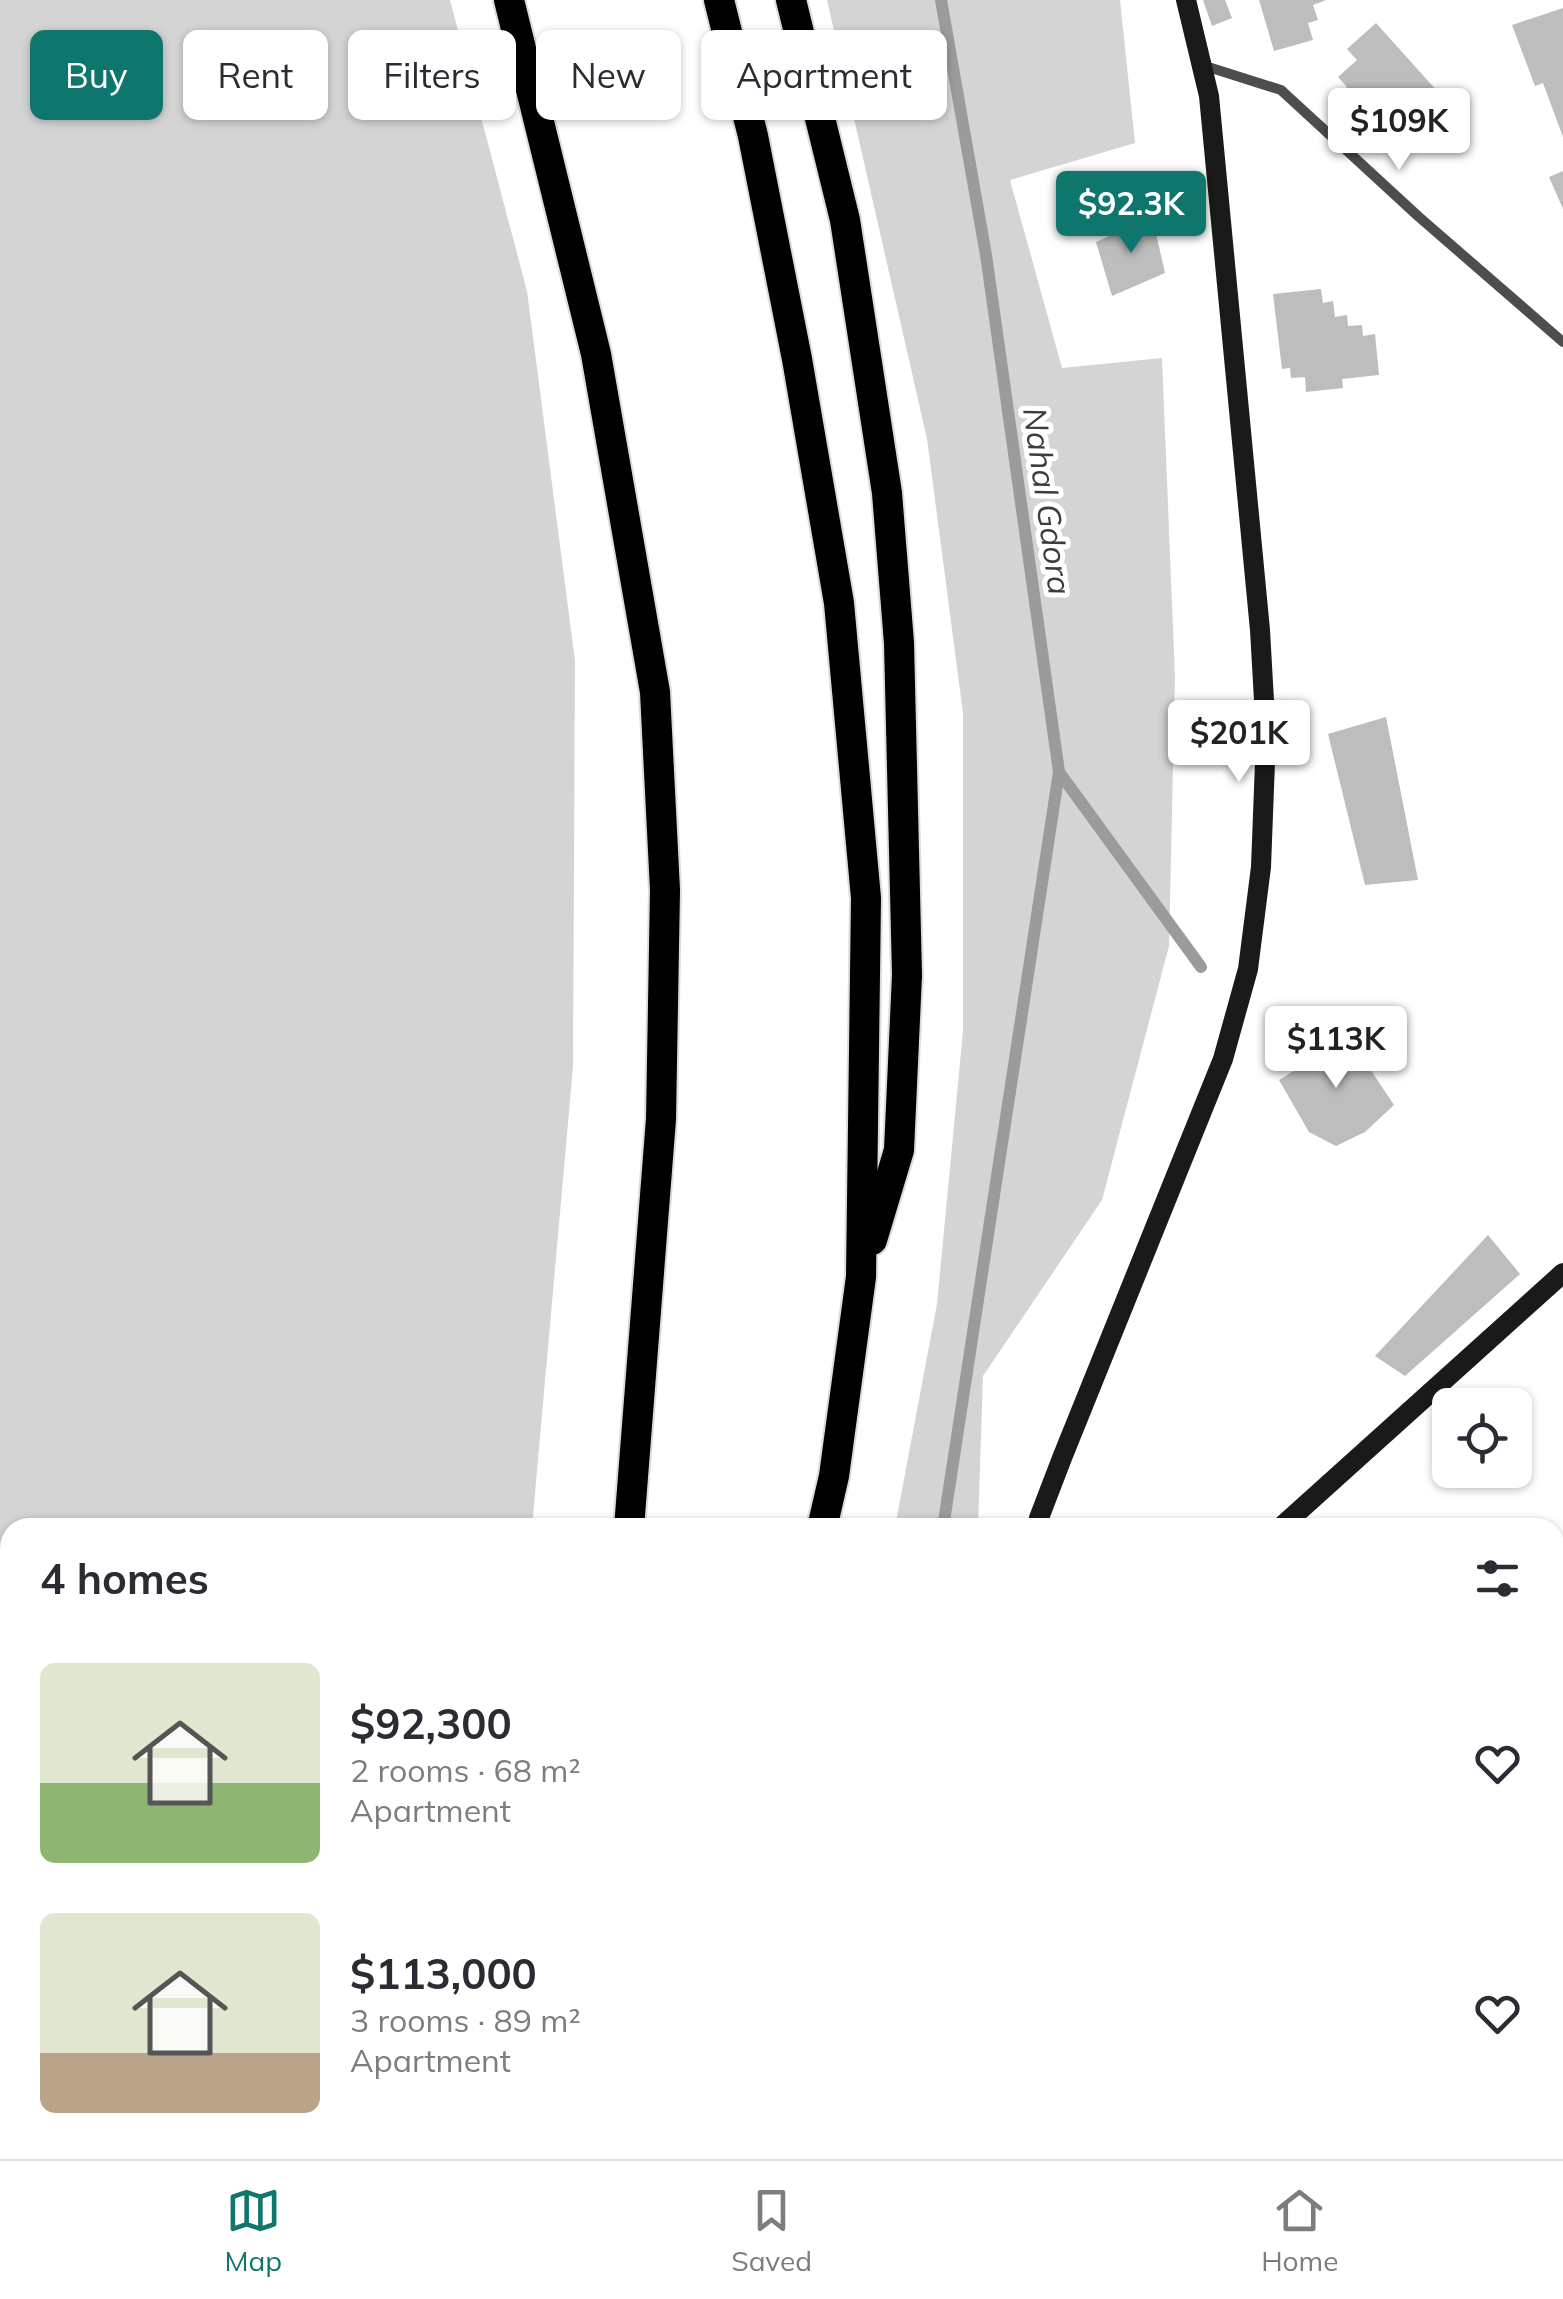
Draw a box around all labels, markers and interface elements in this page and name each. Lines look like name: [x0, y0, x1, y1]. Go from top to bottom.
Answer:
chip: Buy: [30, 30, 163, 120]
chip: Rent: [183, 30, 328, 120]
chip: Filters: [348, 30, 516, 120]
chip: New: [536, 30, 681, 120]
chip: Apartment: [701, 30, 947, 120]
pin: $109K: [1329, 88, 1469, 173]
text: $109K: [1350, 100, 1448, 140]
pin: $92.3K: [1050, 171, 1212, 256]
text: $92.3K: [1078, 183, 1184, 223]
water label: Nahal Gdora: [1015, 405, 1081, 597]
pin: $201K: [1169, 700, 1309, 785]
text: $201K: [1190, 712, 1288, 752]
pin: $113K: [1266, 1006, 1406, 1091]
text: $113K: [1287, 1018, 1385, 1058]
map controls: [1432, 1388, 1532, 1488]
button: locate: [1432, 1388, 1532, 1488]
icon: filters: [1470, 1551, 1525, 1606]
text: 4 homes: [40, 1552, 209, 1605]
text: $92,300: [350, 1697, 512, 1750]
icon: home: [120, 1703, 240, 1823]
icon: heart: [1470, 1736, 1525, 1791]
text: 2 rooms · 68 m²: [350, 1750, 581, 1790]
text: Apartment: [350, 1790, 511, 1830]
text: $113,000: [350, 1947, 537, 2000]
icon: home: [120, 1953, 240, 2073]
icon: heart: [1470, 1986, 1525, 2041]
text: 3 rooms · 89 m²: [350, 2000, 581, 2040]
text: Apartment: [350, 2040, 511, 2080]
tab: Map: [225, 2183, 282, 2278]
tab: Saved: [731, 2183, 812, 2278]
tab: Home: [1261, 2183, 1338, 2278]

